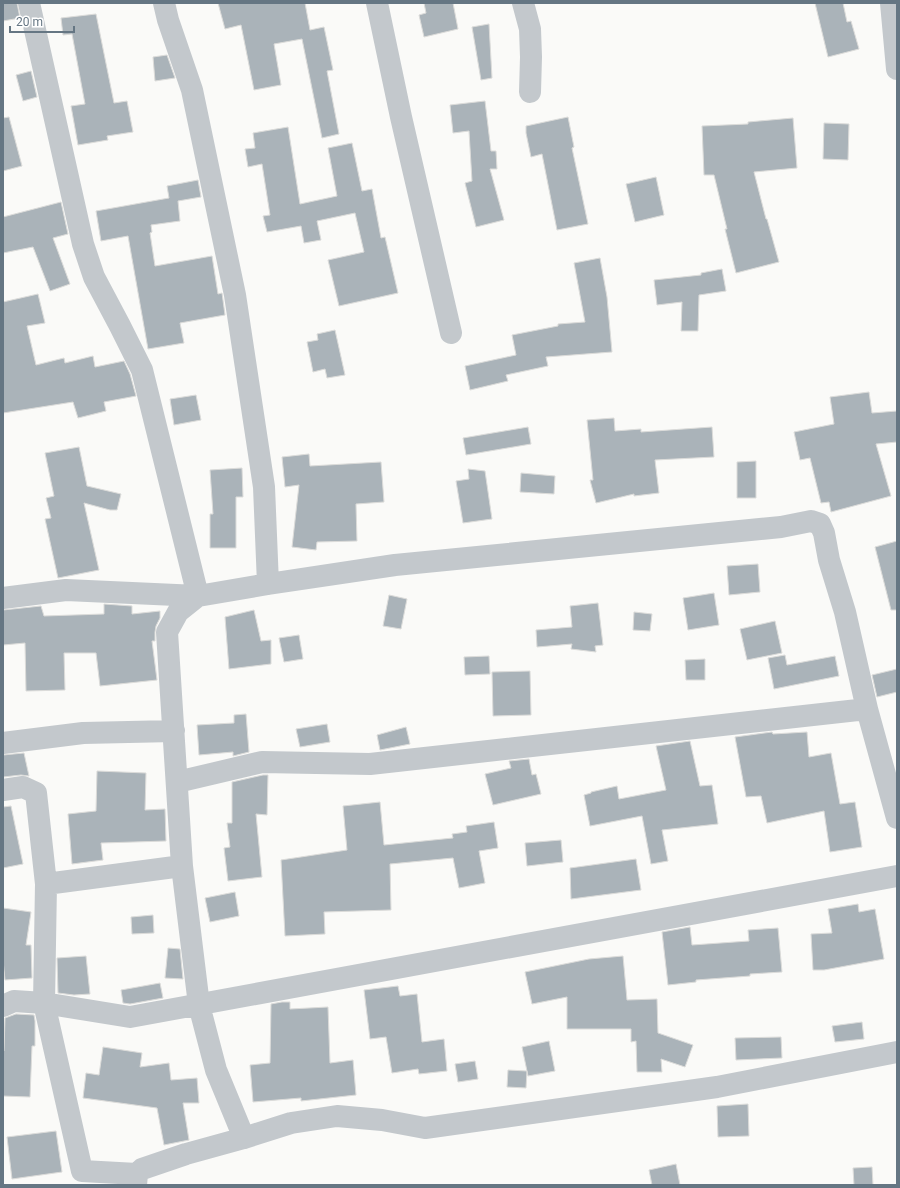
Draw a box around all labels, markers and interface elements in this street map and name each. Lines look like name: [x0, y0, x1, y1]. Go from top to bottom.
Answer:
scale bar: [10, 8, 74, 34]
text: 20 m: [16, 15, 43, 29]

